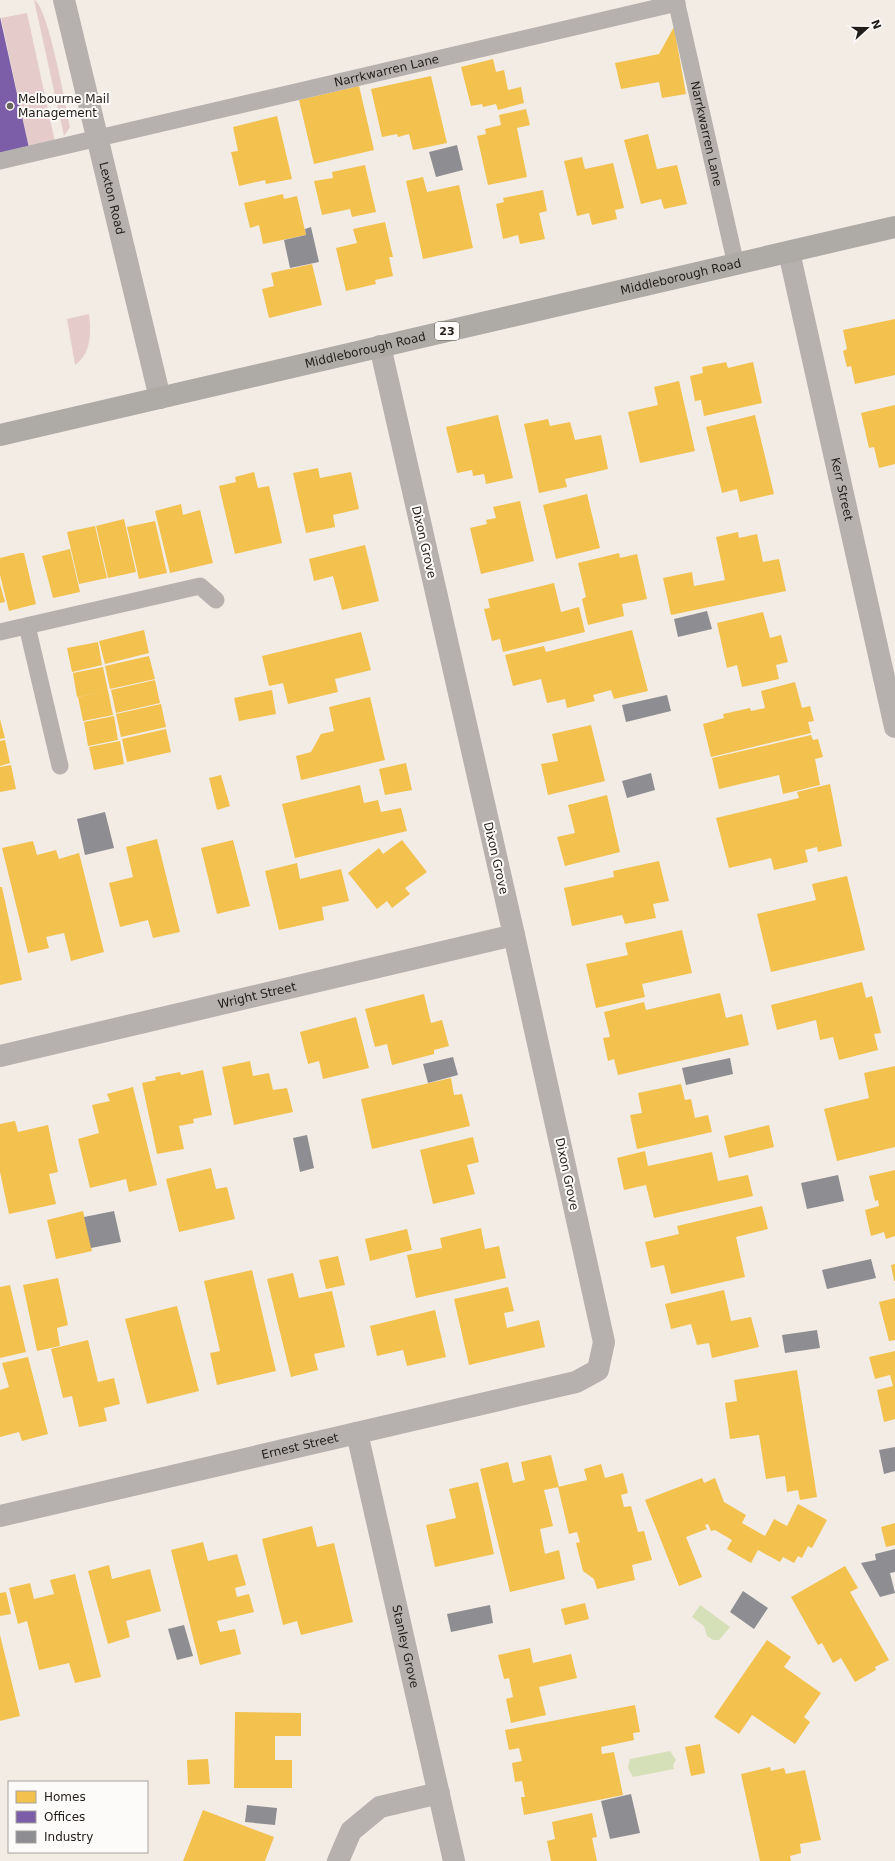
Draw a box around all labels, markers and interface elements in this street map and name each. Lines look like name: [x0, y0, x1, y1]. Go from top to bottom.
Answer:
north arrow: [847, 8, 887, 48]
text: N: [868, 18, 884, 31]
street label: Narrkwarren Lane: [333, 52, 441, 90]
street label: Narrkwarren Lane: [688, 80, 725, 188]
place label: Melbourne Mail Management: [18, 92, 110, 120]
marker: Melbourne Mail Management: [5, 101, 15, 111]
street label: Lexton Road: [96, 161, 127, 236]
street label: Middleborough Road: [619, 256, 743, 298]
road number: 23: [435, 322, 459, 340]
street label: Middleborough Road: [304, 329, 427, 371]
street label: Kerr Street: [828, 456, 856, 523]
street label: Dixon Grove: [409, 504, 439, 580]
street label: Dixon Grove: [481, 820, 511, 896]
street label: Wright Street: [216, 979, 298, 1011]
street label: Dixon Grove: [552, 1136, 582, 1212]
street label: Ernest Street: [260, 1430, 340, 1462]
street label: Stanley Grove: [389, 1604, 422, 1689]
legend: [8, 1781, 148, 1853]
text: Homes: [44, 1790, 86, 1804]
text: Offices: [44, 1810, 85, 1824]
text: Industry: [44, 1830, 93, 1844]

